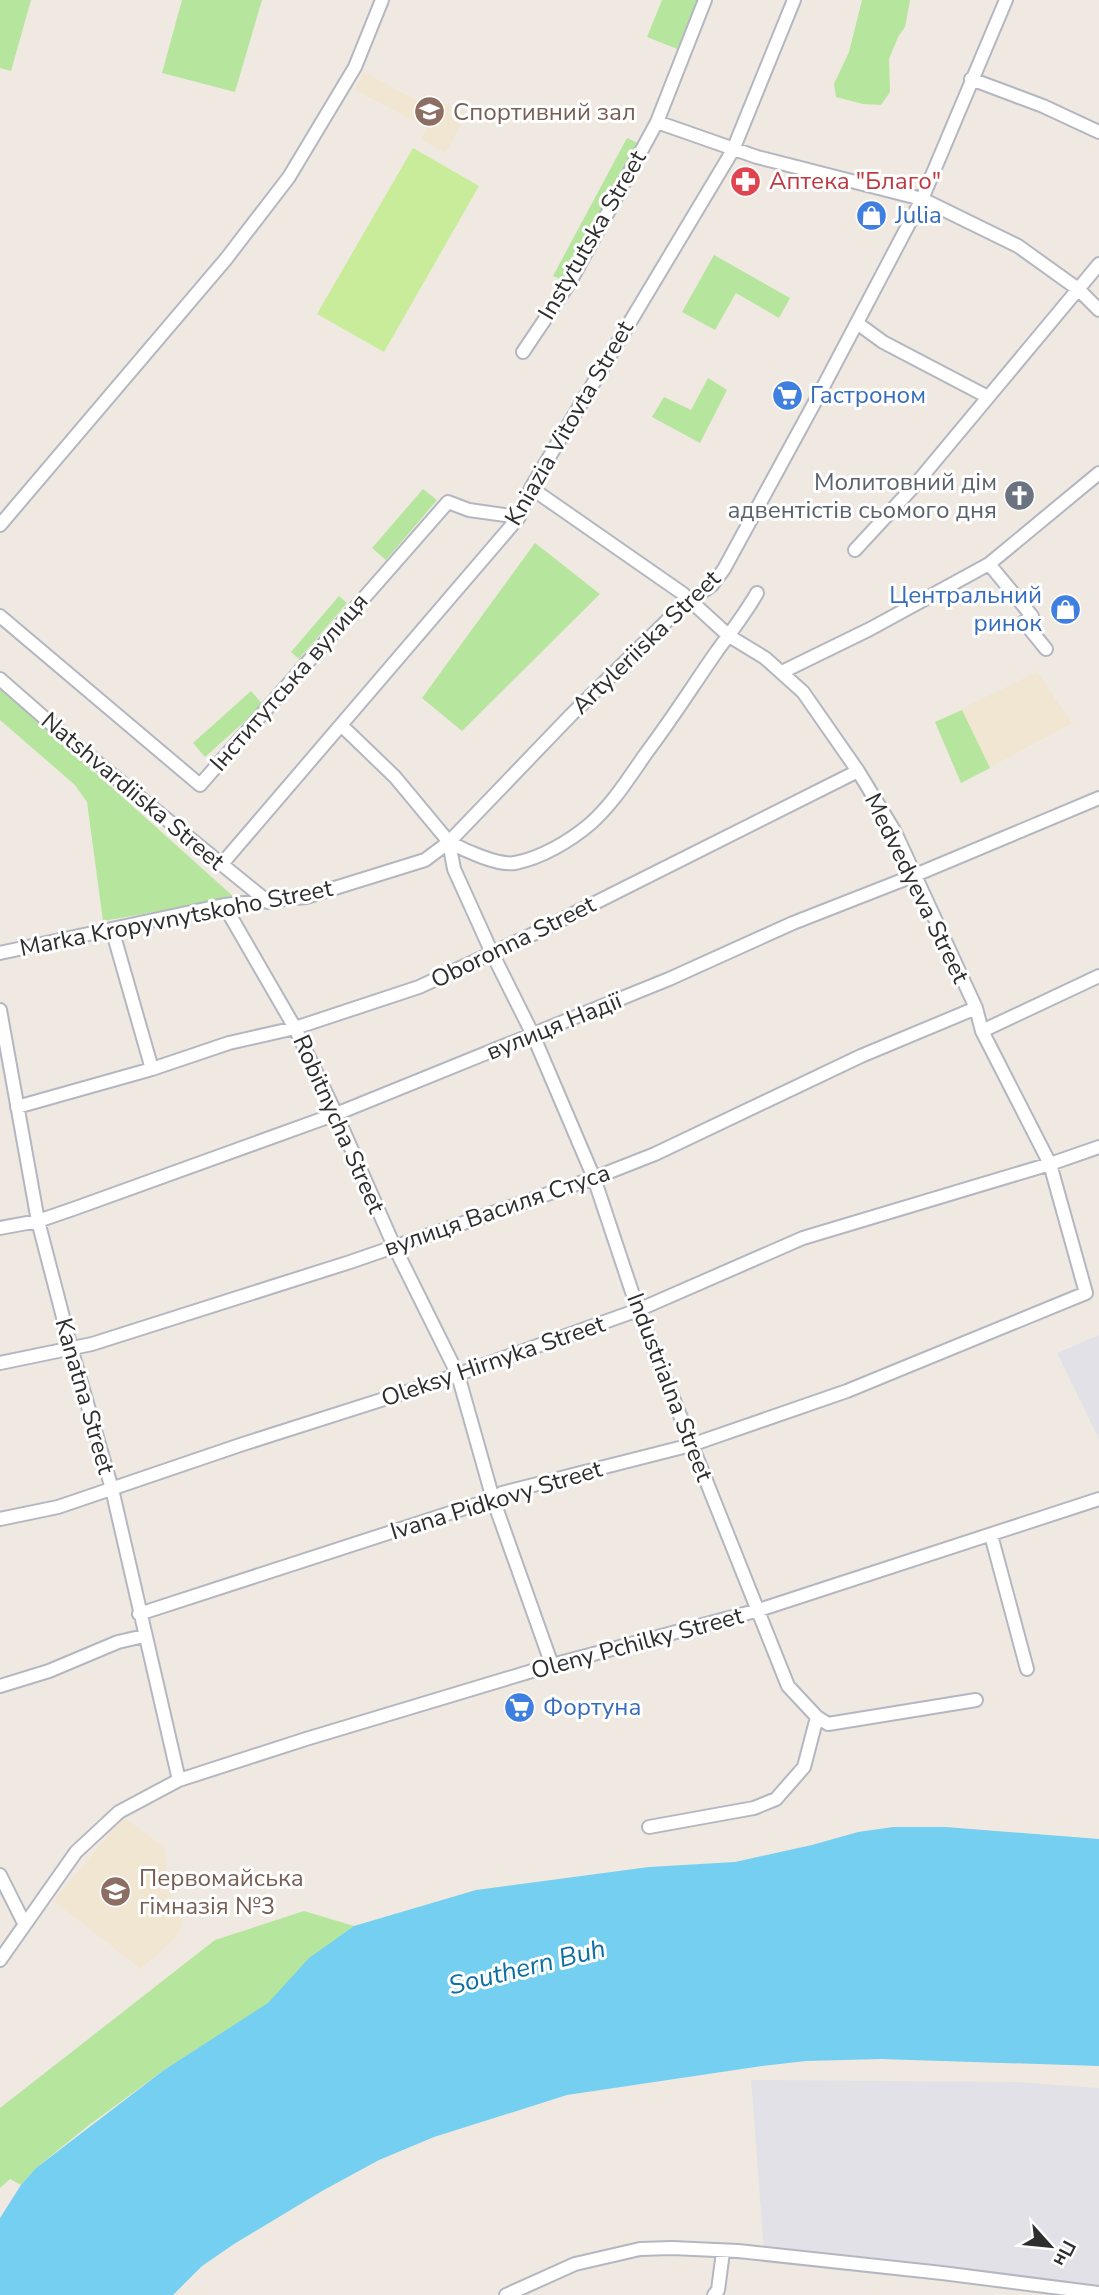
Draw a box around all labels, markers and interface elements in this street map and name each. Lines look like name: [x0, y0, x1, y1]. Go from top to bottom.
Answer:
school or university icon: Спортивний зал: [413, 95, 447, 129]
place label: Спортивний зал: [453, 96, 636, 128]
street label: Instytutska Street: [531, 144, 654, 325]
pharmacy icon: Аптека "Благо": [729, 164, 763, 198]
place label: Аптека "Благо": [769, 165, 941, 197]
shop icon: Julia: [855, 198, 889, 232]
place label: Julia: [894, 199, 942, 231]
street label: Kniazia Vitovta Street: [497, 314, 641, 531]
supermarket icon: Гастроном: [770, 378, 804, 412]
place label: Гастроном: [810, 379, 926, 411]
place label: Молитовний дім адвентістів сьомого дня: [727, 466, 997, 526]
church icon: Молитовний дім адвентістів сьомого дня: [1003, 479, 1037, 513]
street label: Artyleriiska Street: [565, 562, 728, 721]
place label: Центральний ринок: [889, 579, 1042, 639]
street label: Інститутська вулиця: [203, 586, 375, 778]
shop icon: Центральний ринок: [1048, 592, 1082, 626]
street label: Natshvardiiska Street: [35, 705, 232, 878]
street label: Medvedyeva Street: [857, 788, 977, 989]
street label: Marka Kropyvnytskoho Street: [17, 872, 336, 964]
street label: Oboronna Street: [425, 888, 601, 996]
street label: вулиця Надії: [482, 984, 628, 1068]
street label: Robitnycha Street: [285, 1030, 393, 1219]
street label: вулиця Василя Стуса: [380, 1156, 614, 1264]
street label: Industrialna Street: [619, 1288, 721, 1486]
street label: Oleksy Hirnyka Street: [377, 1308, 610, 1414]
street label: Kanatna Street: [48, 1314, 123, 1478]
street label: Ivana Pidkovy Street: [386, 1452, 606, 1547]
street label: Oleny Pchilky Street: [528, 1599, 747, 1687]
supermarket icon: Фортуна: [503, 1690, 537, 1724]
place label: Фортуна: [543, 1691, 641, 1723]
place label: Первомайська гімназія №3: [139, 1862, 304, 1922]
school or university icon: Первомайська гімназія №3: [99, 1875, 133, 1909]
water label: Southern Buh: [445, 1931, 609, 2003]
north arrow: [1015, 2211, 1085, 2281]
text: Пн: [1047, 2236, 1082, 2271]

